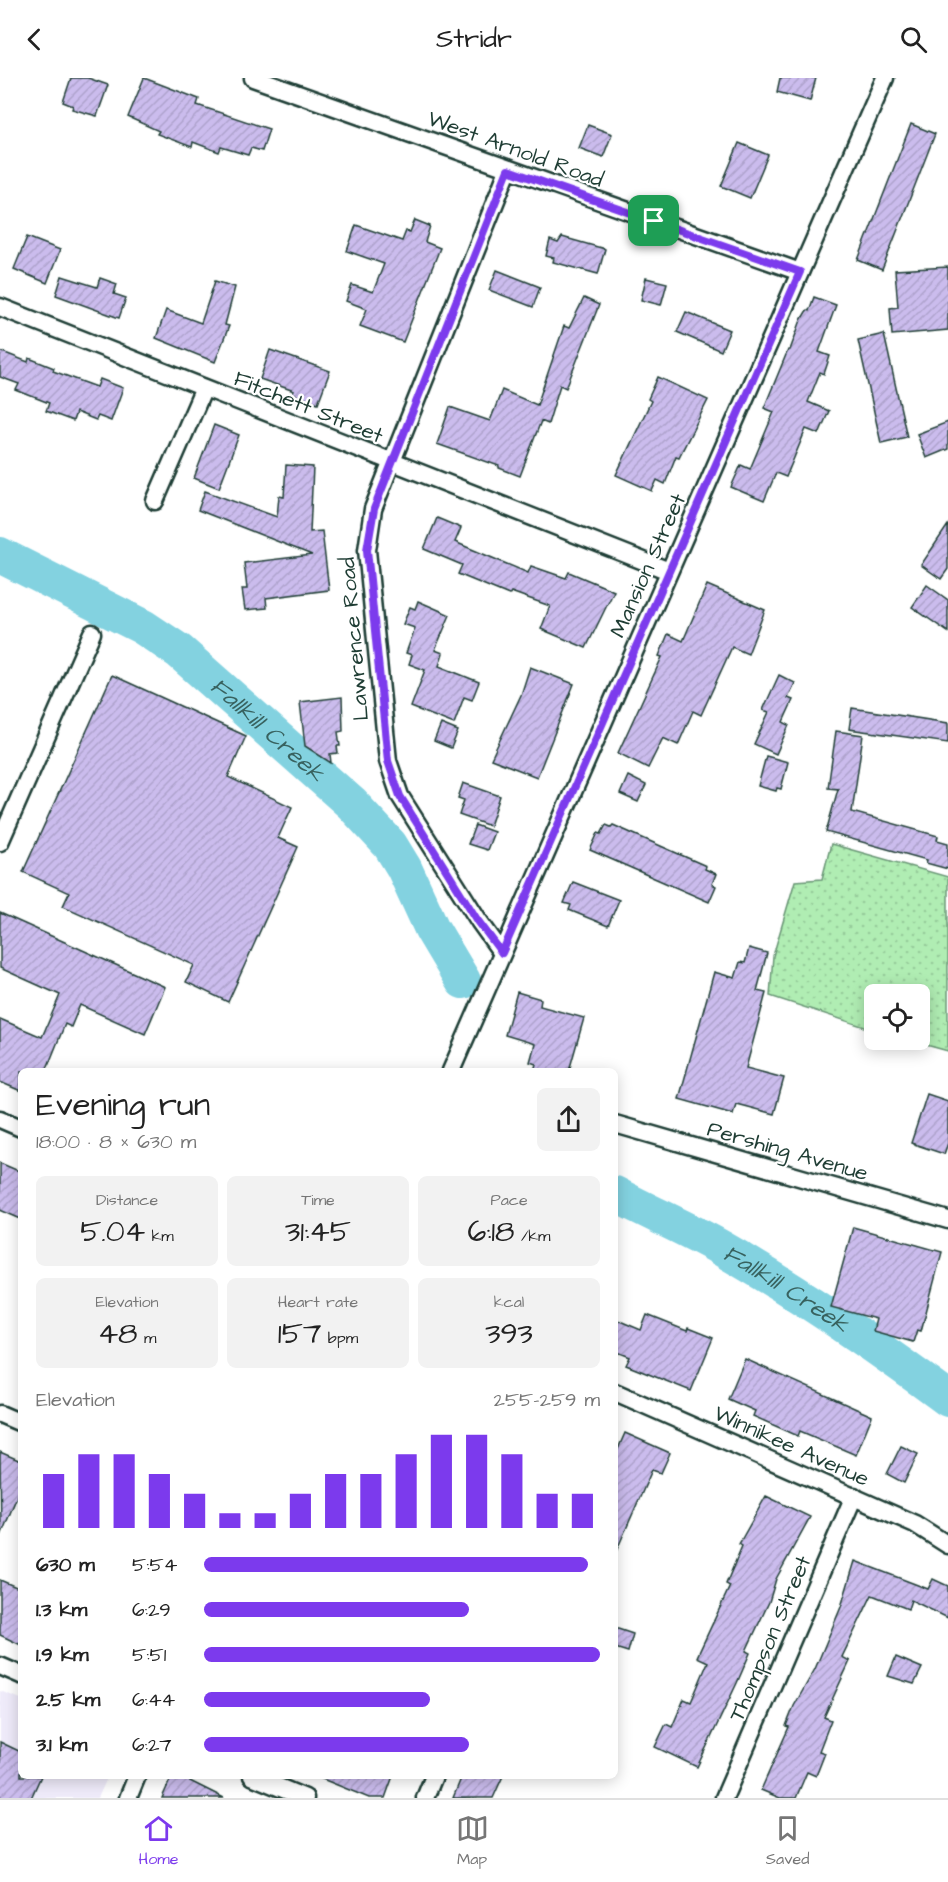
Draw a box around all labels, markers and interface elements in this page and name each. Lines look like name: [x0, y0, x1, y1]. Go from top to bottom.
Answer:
text: Stridr: [436, 20, 512, 58]
icon: back: [18, 23, 51, 56]
icon: search: [897, 23, 930, 56]
street label: West Arnold Road: [423, 103, 608, 196]
pin: [628, 195, 679, 246]
icon: arrive: [637, 204, 670, 237]
street label: Fitchett Street: [229, 363, 388, 452]
street label: Mansion Street: [603, 488, 694, 643]
street label: Lawrence Road: [332, 556, 377, 722]
water label: Fallkill Creek: [202, 670, 333, 791]
map controls: [864, 984, 930, 1050]
button: locate: [864, 984, 930, 1050]
text: Evening run: [36, 1082, 210, 1128]
button: share: [537, 1088, 600, 1151]
street label: Pershing Avenue: [703, 1114, 872, 1190]
text: 18:00 · 8 × 630 m: [36, 1128, 196, 1156]
text: Distance: [96, 1189, 158, 1211]
text: Time: [301, 1189, 335, 1211]
text: Pace: [490, 1189, 528, 1211]
text: 5.04: [80, 1211, 145, 1253]
text: 31:45: [285, 1211, 351, 1253]
text: 6:18: [467, 1211, 515, 1253]
text: km: [145, 1225, 174, 1247]
text: /km: [515, 1225, 551, 1247]
water label: Fallkill Creek: [717, 1237, 857, 1343]
text: Elevation: [96, 1291, 158, 1313]
text: Heart rate: [278, 1291, 358, 1313]
text: kcal: [494, 1291, 524, 1313]
text: 48: [98, 1313, 138, 1355]
text: 157: [278, 1313, 321, 1355]
text: 393: [485, 1313, 533, 1355]
text: m: [138, 1327, 156, 1349]
text: bpm: [321, 1327, 358, 1349]
text: Elevation: [36, 1386, 115, 1414]
text: 255–259 m: [493, 1386, 600, 1414]
street label: Winnikee Avenue: [709, 1398, 874, 1495]
text: 630 m: [36, 1551, 95, 1579]
text: 5:54: [132, 1551, 177, 1579]
street label: Thompson Street: [721, 1551, 819, 1726]
text: 1.3 km: [36, 1596, 87, 1624]
text: 6:29: [132, 1596, 171, 1624]
text: 1.9 km: [36, 1641, 89, 1669]
text: 5:51: [132, 1641, 166, 1669]
text: 2.5 km: [36, 1686, 100, 1714]
text: 6:44: [132, 1686, 175, 1714]
text: 3.1 km: [36, 1731, 87, 1759]
text: 6:27: [132, 1731, 172, 1759]
tab: Home: [139, 1812, 178, 1870]
tab: Map: [456, 1812, 489, 1870]
tab: Saved: [766, 1812, 809, 1870]

